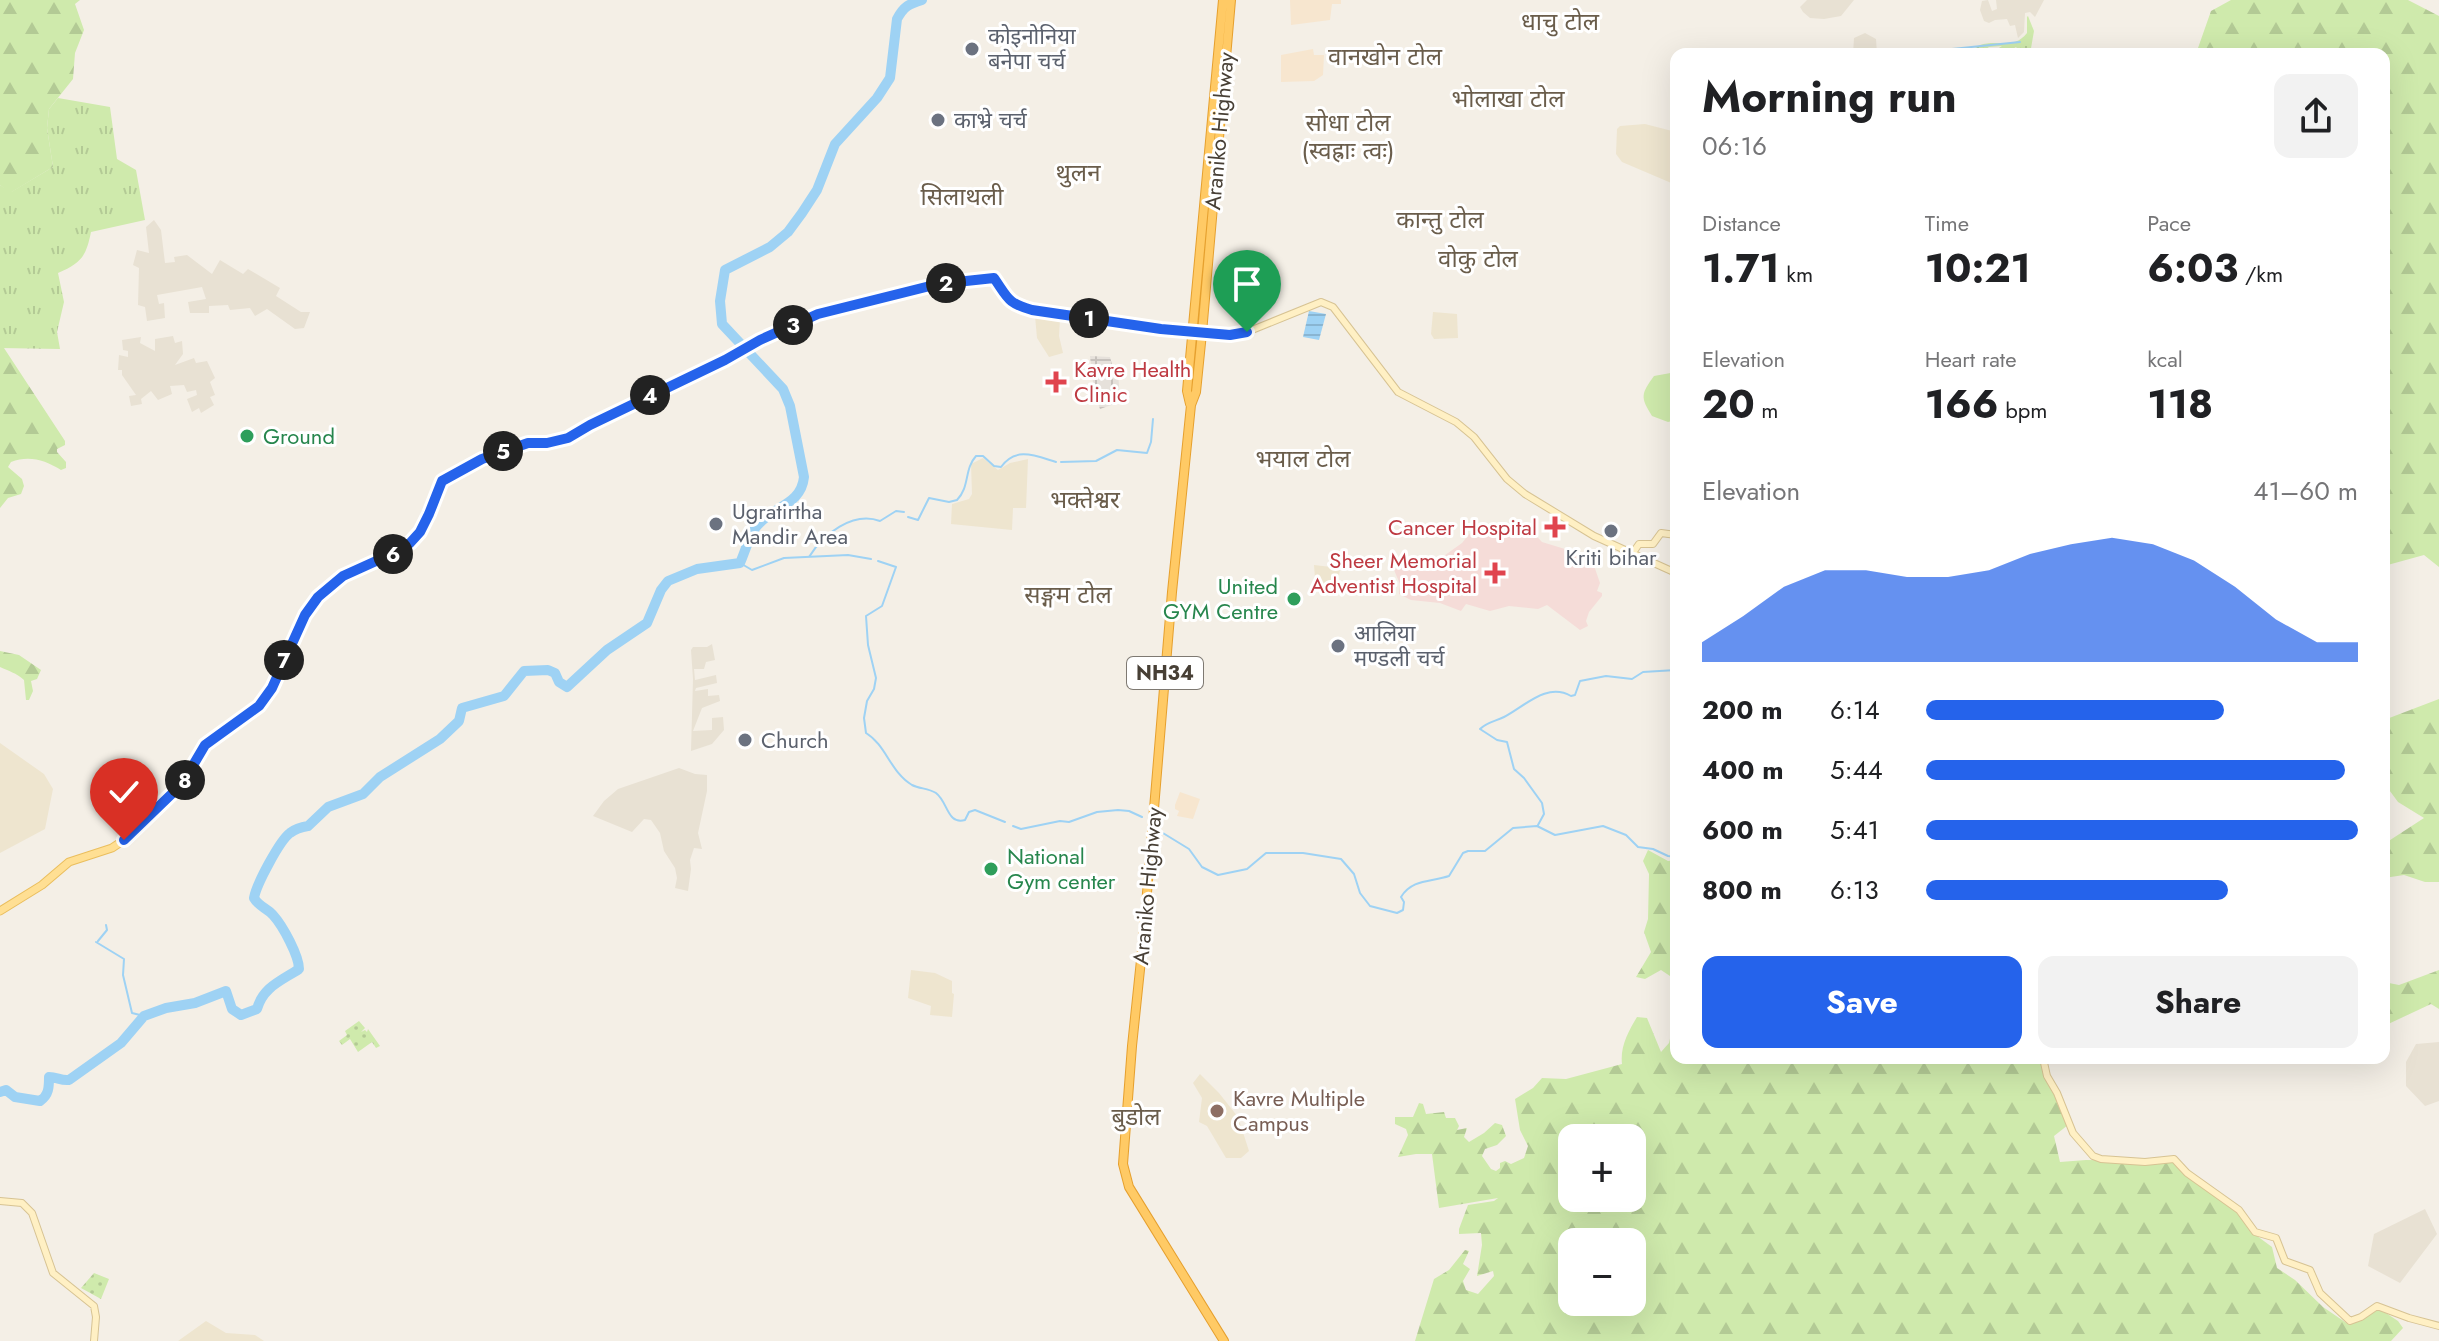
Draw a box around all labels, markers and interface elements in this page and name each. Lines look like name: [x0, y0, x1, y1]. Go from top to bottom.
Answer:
district label: धाचु टोल: [1521, 4, 1600, 39]
place label: कोइनोनिया बनेपा चर्च: [988, 20, 1076, 77]
district label: वानखोन टोल: [1328, 39, 1443, 74]
marker: कोइनोनिया बनेपा चर्च: [963, 40, 981, 58]
street label: Araniko Highway: [1196, 50, 1242, 211]
text: Morning run: [1702, 65, 1957, 129]
button: share: [2274, 74, 2358, 158]
district label: भोलाखा टोल: [1451, 81, 1565, 116]
place label: काभ्रे चर्च: [954, 104, 1028, 136]
district label: सोधा टोल (स्वह्राः त्वः): [1301, 105, 1395, 168]
marker: काभ्रे चर्च: [929, 111, 947, 129]
text: 06:16: [1702, 127, 1767, 165]
district label: थुलन: [1056, 155, 1101, 190]
district label: सिलाथली: [921, 179, 1004, 214]
district label: कान्तु टोल: [1396, 202, 1484, 237]
text: Distance: [1702, 207, 1781, 239]
text: Time: [1925, 207, 1969, 239]
text: Pace: [2147, 207, 2191, 239]
text: 1.71: [1702, 239, 1780, 297]
text: 10:21: [1925, 239, 2031, 297]
text: 6:03: [2147, 239, 2238, 297]
district label: वोकु टोल: [1438, 241, 1519, 276]
pin: [1213, 250, 1281, 332]
text: km: [1780, 258, 1813, 290]
text: /km: [2238, 258, 2283, 290]
icon: arrive: [1225, 262, 1269, 306]
pin: 2: [926, 263, 966, 303]
text: 2: [939, 267, 953, 299]
pin: 1: [1069, 298, 1109, 338]
text: 1: [1083, 302, 1095, 334]
pin: 3: [773, 305, 813, 345]
text: 3: [786, 309, 800, 341]
text: Elevation: [1702, 343, 1785, 375]
text: Heart rate: [1925, 343, 2016, 375]
text: kcal: [2147, 343, 2183, 375]
place label: Kavre Health Clinic: [1074, 353, 1191, 410]
marker: Kavre Health Clinic: [1045, 371, 1067, 393]
pin: 4: [630, 375, 670, 415]
text: 20: [1702, 375, 1755, 433]
text: 166: [1925, 375, 1999, 433]
text: 118: [2147, 375, 2213, 433]
text: 4: [642, 379, 658, 411]
text: m: [1755, 394, 1779, 426]
text: bpm: [1999, 394, 2047, 426]
place label: Ground: [263, 420, 335, 452]
marker: Ground: [238, 427, 256, 445]
pin: 5: [483, 431, 523, 471]
text: 5: [496, 435, 510, 467]
district label: भयाल टोल: [1255, 441, 1351, 476]
text: Elevation: [1702, 472, 1800, 510]
text: 41–60 m: [2253, 472, 2358, 510]
district label: भक्तेश्वर: [1050, 482, 1121, 517]
place label: Ugratirtha Mandir Area: [732, 495, 848, 552]
place label: Cancer Hospital: [1388, 511, 1537, 543]
marker: Ugratirtha Mandir Area: [707, 515, 725, 533]
marker: Cancer Hospital: [1544, 516, 1566, 538]
marker: Kriti bihar: [1602, 522, 1620, 540]
pin: 6: [373, 534, 413, 574]
text: 6: [386, 538, 400, 570]
place label: Kriti bihar: [1565, 541, 1657, 573]
place label: Sheer Memorial Adventist Hospital: [1310, 544, 1477, 601]
marker: Sheer Memorial Adventist Hospital: [1484, 562, 1506, 584]
place label: United GYM Centre: [1163, 570, 1278, 627]
district label: सङ्गम टोल: [1024, 577, 1112, 612]
marker: United GYM Centre: [1285, 590, 1303, 608]
place label: आलिया मण्डली चर्च: [1354, 617, 1446, 674]
marker: आलिया मण्डली चर्च: [1329, 637, 1347, 655]
pin: 7: [264, 640, 304, 680]
text: 7: [277, 644, 291, 676]
road number: NH34: [1127, 657, 1203, 689]
text: 200 m: [1702, 691, 1783, 729]
text: 6:14: [1830, 691, 1880, 729]
place label: Church: [761, 724, 828, 756]
marker: Church: [736, 731, 754, 749]
text: 400 m: [1702, 751, 1784, 789]
text: 5:44: [1830, 751, 1883, 789]
pin: [90, 758, 158, 840]
pin: 8: [165, 760, 205, 800]
text: 8: [178, 764, 192, 796]
icon: check: [102, 770, 146, 814]
street label: Araniko Highway: [1124, 805, 1170, 966]
text: 600 m: [1702, 811, 1783, 849]
text: 5:41: [1830, 811, 1879, 849]
place label: National Gym center: [1007, 840, 1116, 897]
marker: National Gym center: [982, 860, 1000, 878]
text: 800 m: [1702, 871, 1782, 909]
text: 6:13: [1830, 871, 1879, 909]
button: Save: [1702, 956, 2022, 1048]
button: Share: [2038, 956, 2358, 1048]
place label: Kavre Multiple Campus: [1233, 1082, 1365, 1139]
district label: बुडोल: [1111, 1099, 1161, 1134]
marker: Kavre Multiple Campus: [1208, 1102, 1226, 1120]
map controls: [1558, 1124, 1646, 1316]
button: +: [1558, 1124, 1646, 1212]
button: −: [1558, 1228, 1646, 1316]

